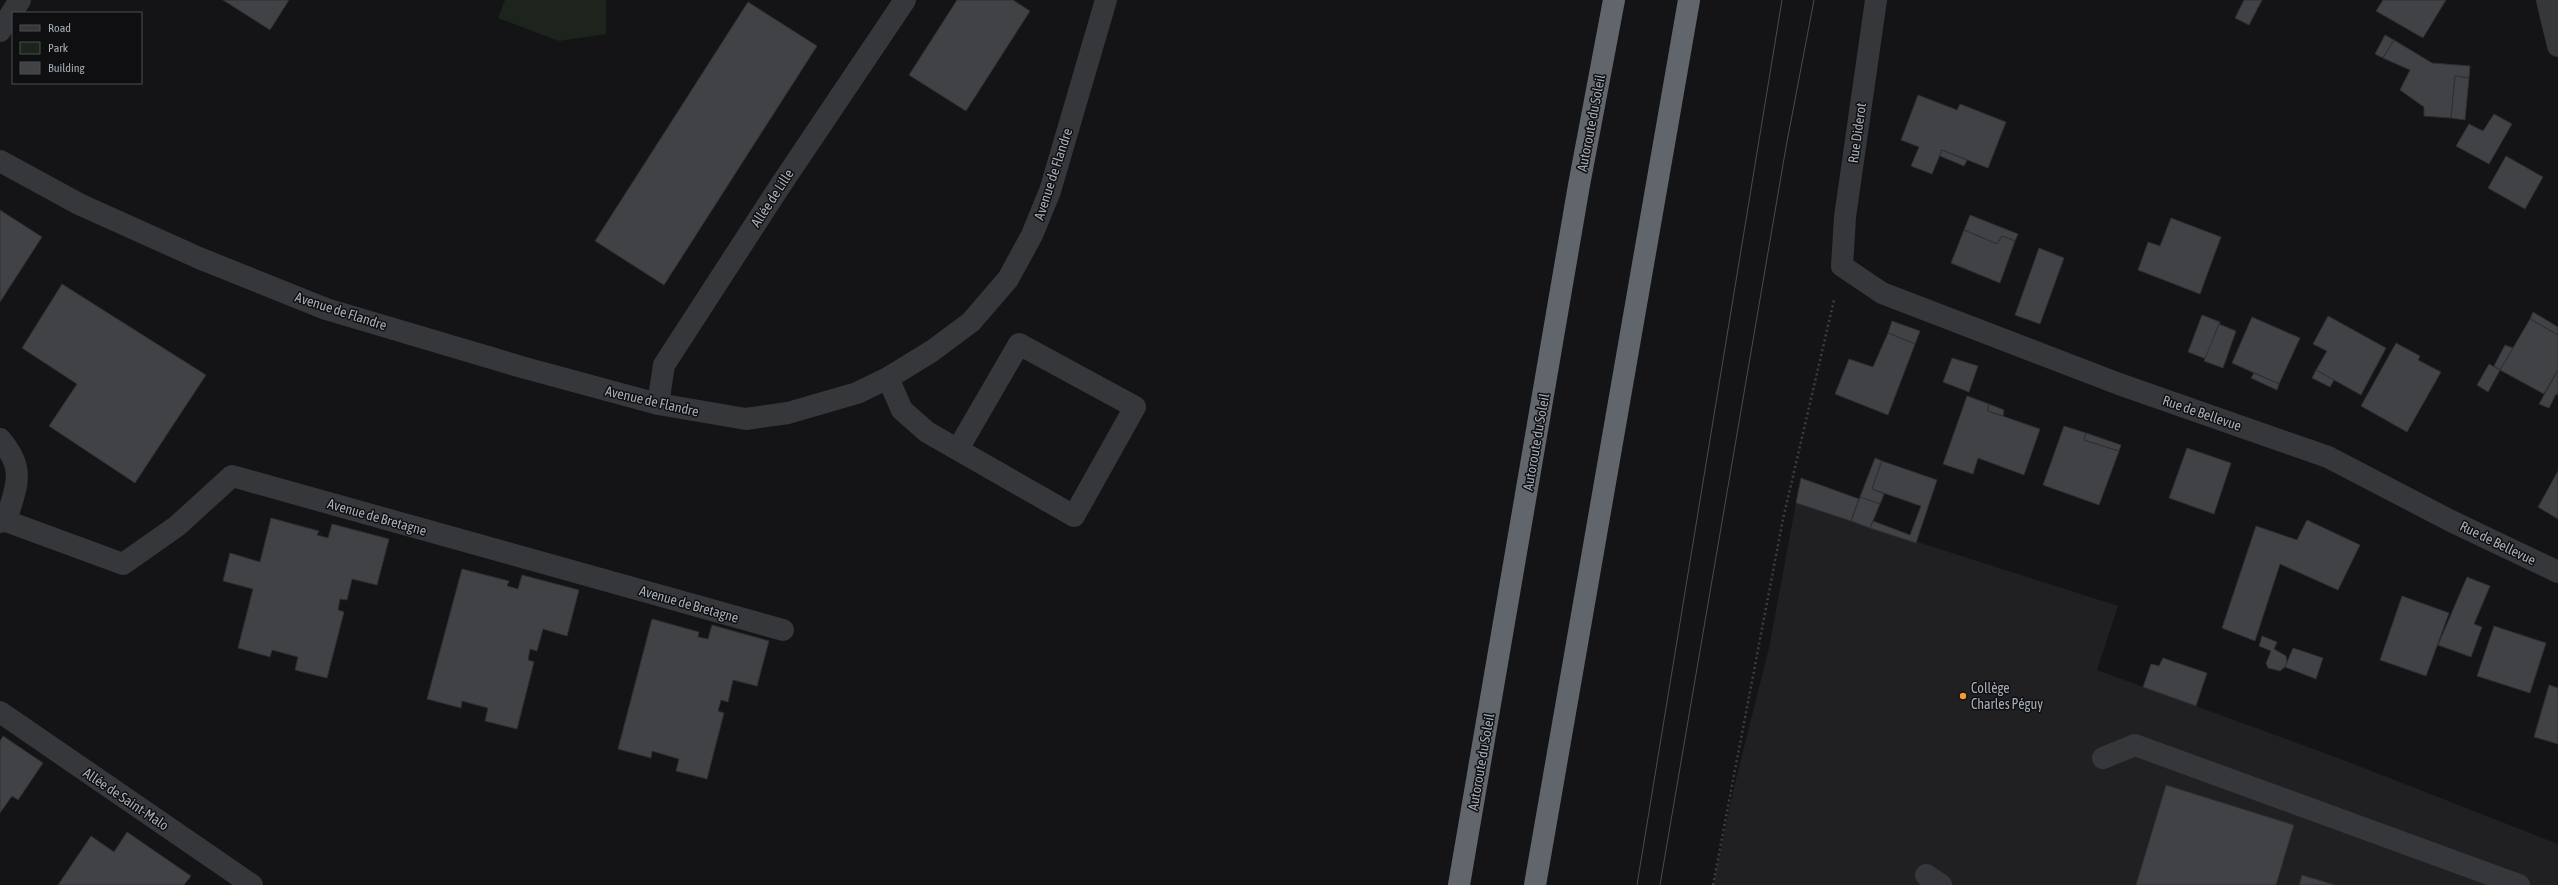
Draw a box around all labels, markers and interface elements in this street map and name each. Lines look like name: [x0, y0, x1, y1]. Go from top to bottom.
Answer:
legend: [12, 12, 142, 84]
text: Road: [48, 21, 71, 35]
text: Park: [48, 41, 69, 55]
text: Building: [48, 61, 86, 75]
street label: Autoroute du Soleil: [1574, 73, 1608, 173]
street label: Rue Diderot: [1845, 102, 1869, 164]
street label: Avenue de Flandre: [1031, 126, 1075, 222]
street label: Allée de Lille: [747, 166, 797, 230]
street label: Avenue de Flandre: [293, 289, 389, 333]
street label: Avenue de Flandre: [604, 382, 700, 420]
street label: Autoroute du Soleil: [1520, 392, 1552, 492]
street label: Rue de Bellevue: [2160, 392, 2244, 434]
street label: Avenue de Bretagne: [326, 495, 428, 539]
street label: Rue de Bellevue: [2457, 518, 2539, 568]
street label: Avenue de Bretagne: [638, 582, 740, 626]
place label: Collège Charles Péguy: [1971, 680, 2043, 712]
marker: Collège Charles Péguy: [1958, 691, 1968, 701]
street label: Autoroute du Soleil: [1465, 712, 1497, 812]
street label: Allée de Saint-Malo: [80, 765, 172, 833]

